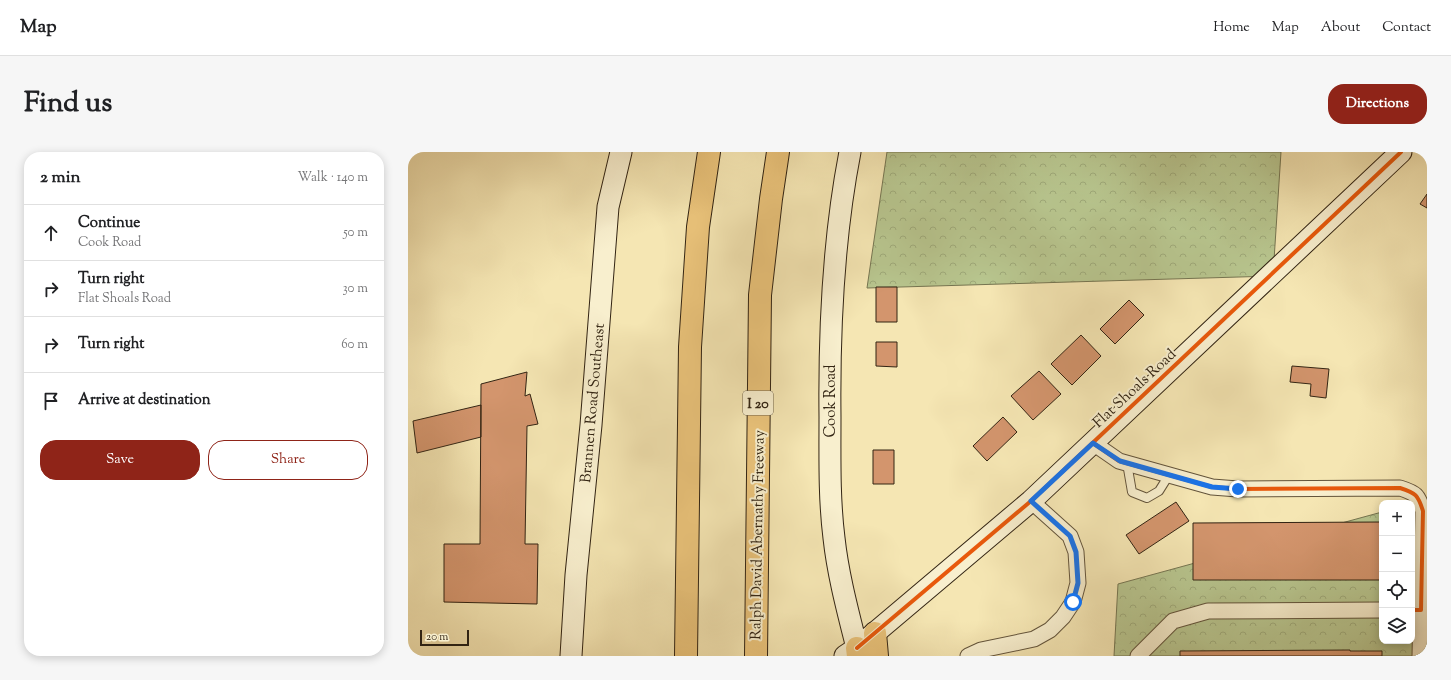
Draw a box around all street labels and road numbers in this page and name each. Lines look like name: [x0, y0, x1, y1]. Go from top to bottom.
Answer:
street label: Brannen Road Southeast: [576, 322, 611, 484]
street label: Flat Shoals Road: [1089, 344, 1182, 433]
street label: Cook Road: [821, 364, 842, 438]
road number: I 20: [743, 391, 773, 415]
street label: Ralph David Abernathy Freeway: [746, 429, 771, 640]

